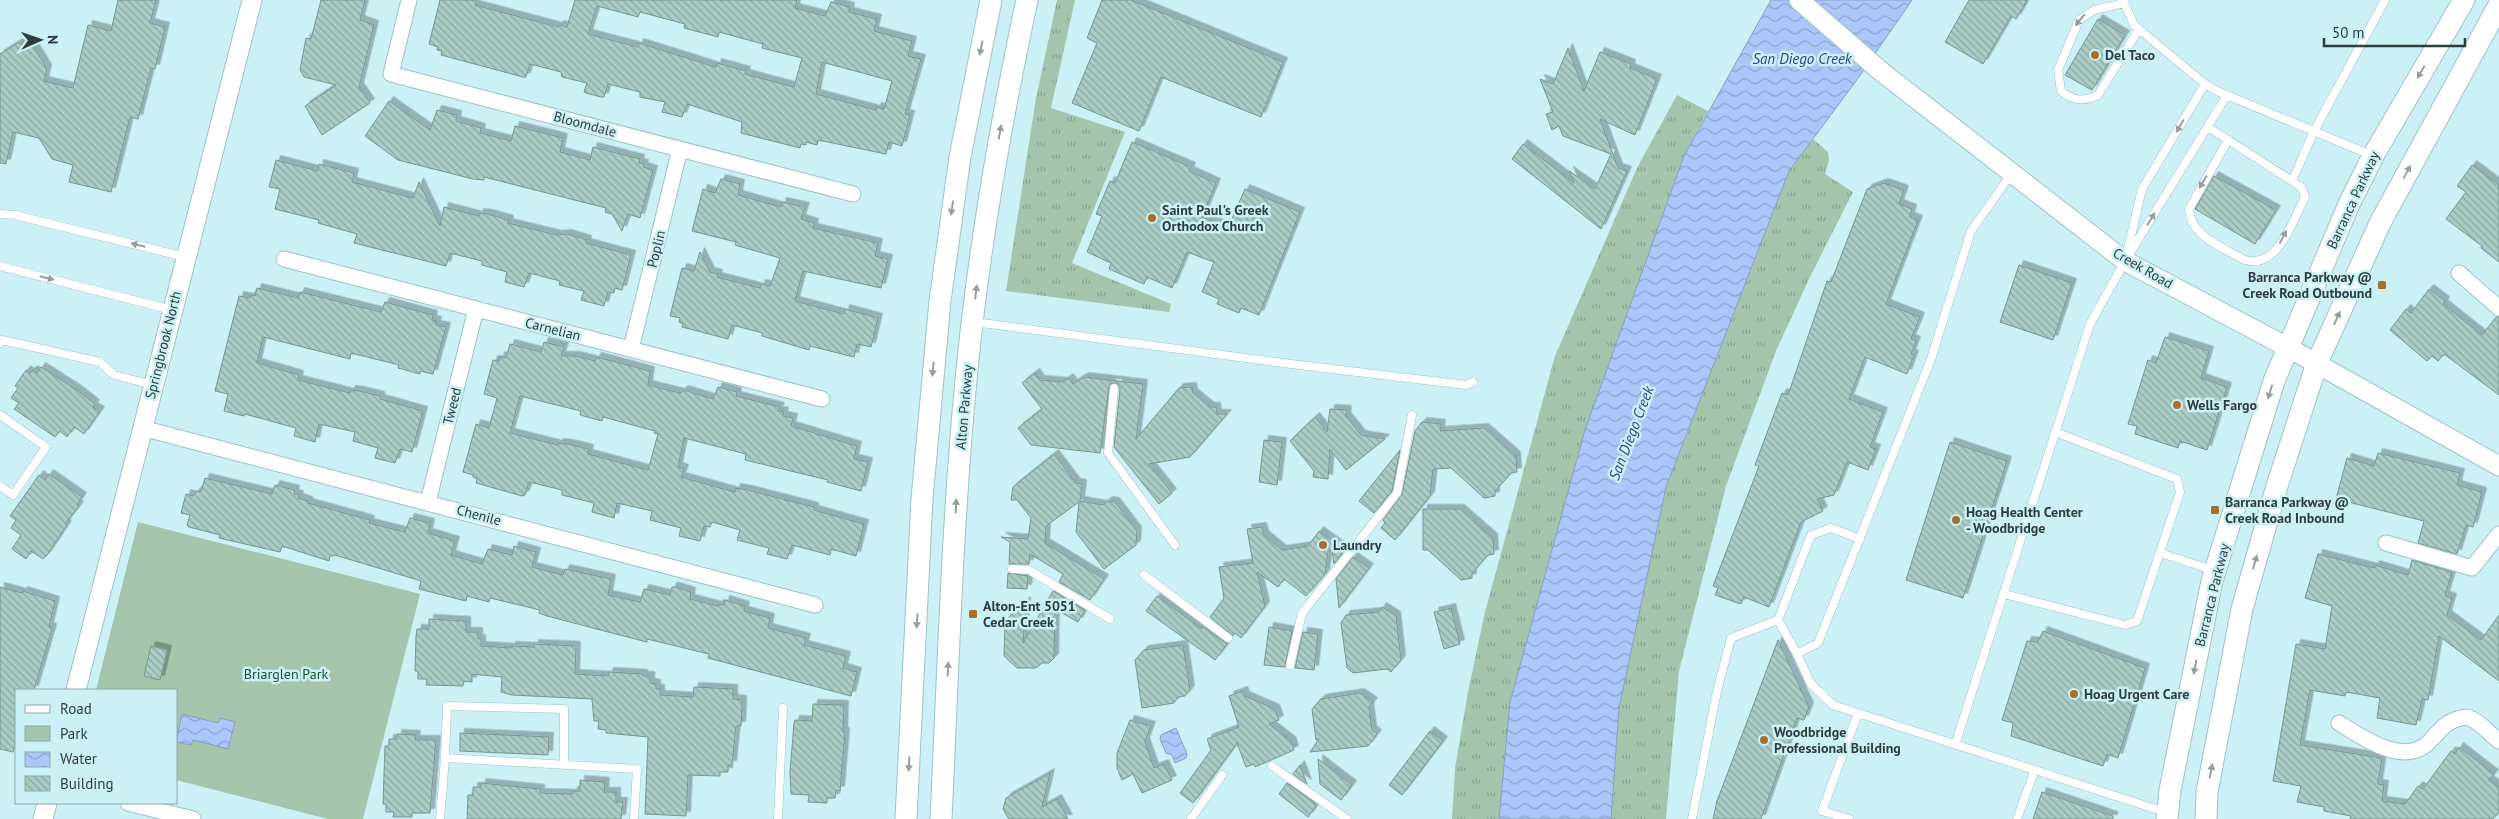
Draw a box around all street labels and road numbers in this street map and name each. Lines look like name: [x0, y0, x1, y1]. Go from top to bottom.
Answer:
street label: Bloomdale: [552, 107, 618, 141]
street label: Barranca Parkway: [2322, 148, 2384, 252]
street label: Poplin: [643, 228, 669, 270]
street label: Creek Road: [2110, 244, 2176, 292]
street label: Springbrook North: [141, 289, 185, 401]
street label: Carnelian: [523, 313, 583, 345]
street label: Alton Parkway: [951, 363, 977, 450]
street label: Tweed: [439, 386, 465, 426]
street label: Chenile: [455, 500, 503, 530]
street label: Barranca Parkway: [2190, 541, 2234, 648]

